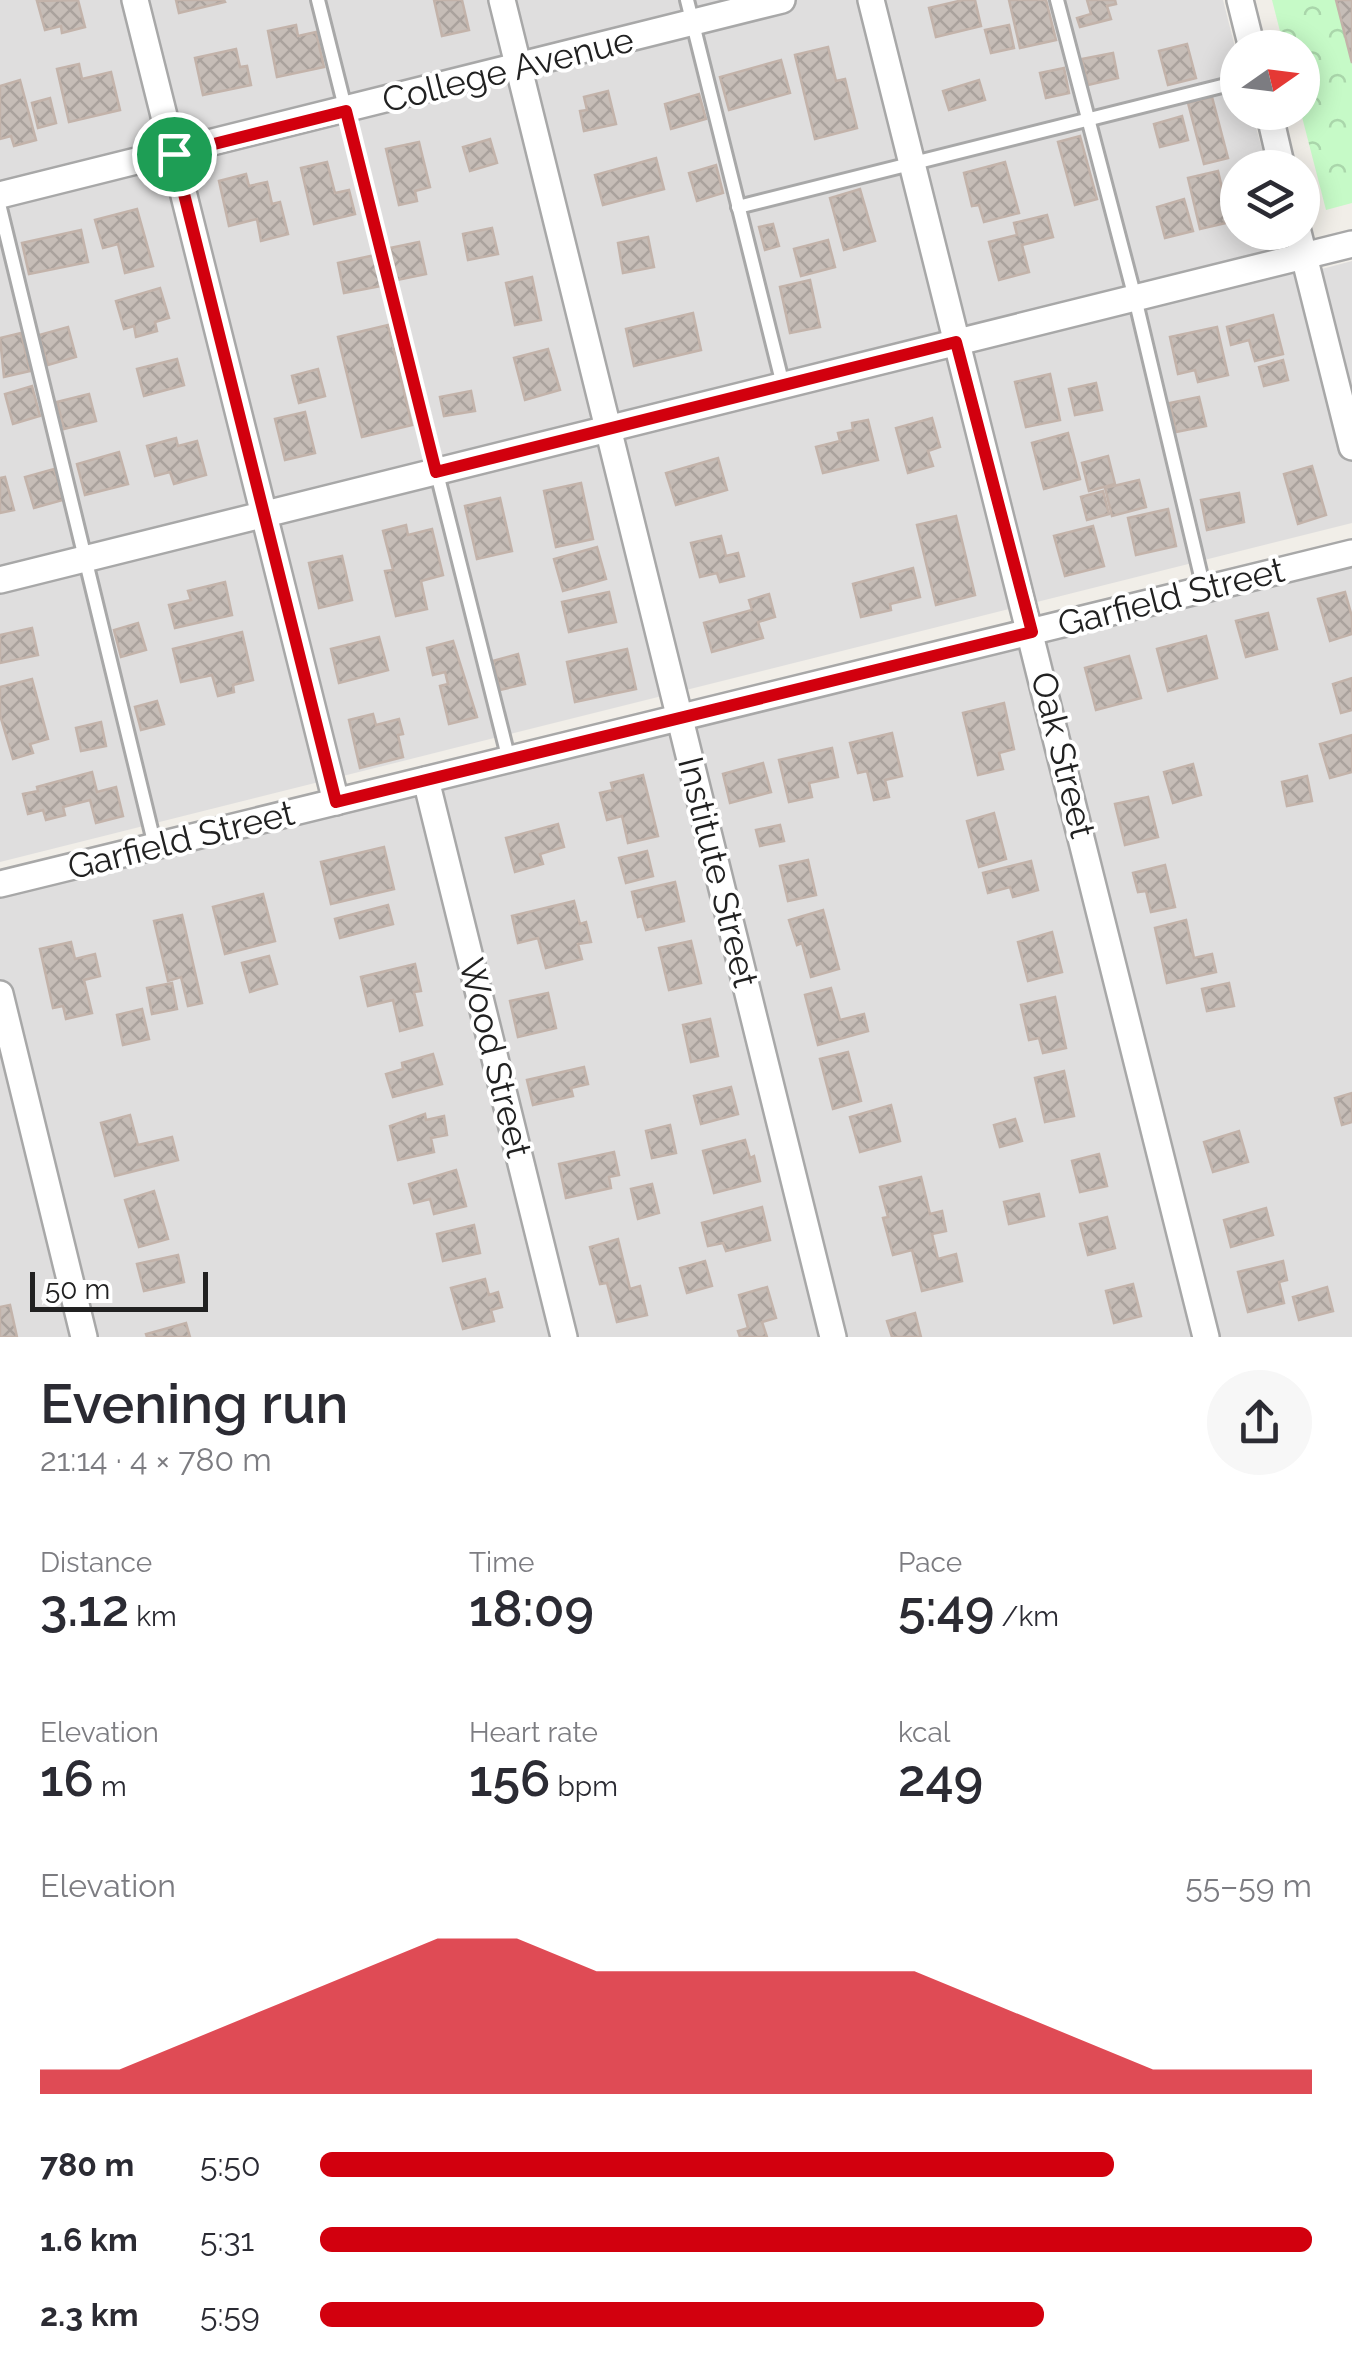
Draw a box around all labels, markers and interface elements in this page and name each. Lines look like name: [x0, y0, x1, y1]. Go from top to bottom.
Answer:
street label: College Avenue: [378, 19, 638, 121]
north arrow: [1220, 30, 1320, 130]
map controls: [1220, 30, 1320, 250]
pin: [132, 112, 217, 197]
icon: arrive: [147, 127, 202, 182]
button: layers: [1220, 150, 1320, 250]
street label: Garfield Street: [1053, 549, 1289, 644]
street label: Oak Street: [1023, 668, 1104, 842]
street label: Institute Street: [670, 753, 767, 991]
street label: Garfield Street: [63, 792, 299, 887]
street label: Wood Street: [451, 954, 540, 1162]
scale bar: [30, 1267, 208, 1312]
text: 50 m: [45, 1273, 110, 1306]
button: share: [1207, 1370, 1312, 1475]
text: Evening run: [40, 1371, 348, 1436]
text: 21:14 · 4 × 780 m: [40, 1441, 272, 1478]
text: Distance: [40, 1546, 152, 1579]
text: Time: [469, 1546, 534, 1579]
text: Pace: [898, 1546, 962, 1579]
text: 3.12: [40, 1579, 129, 1638]
text: 18:09: [469, 1579, 594, 1638]
text: 5:49: [898, 1579, 994, 1638]
text: km: [129, 1600, 177, 1633]
text: /km: [994, 1600, 1059, 1633]
text: Elevation: [40, 1716, 159, 1749]
text: Heart rate: [469, 1716, 598, 1749]
text: kcal: [898, 1716, 950, 1749]
text: 16: [40, 1749, 94, 1808]
text: 156: [469, 1749, 550, 1808]
text: 249: [898, 1749, 983, 1808]
text: m: [94, 1770, 127, 1803]
text: bpm: [550, 1770, 618, 1803]
text: Elevation: [40, 1867, 176, 1904]
text: 55–59 m: [1185, 1867, 1312, 1904]
text: 780 m: [40, 2146, 134, 2183]
text: 5:50: [200, 2146, 260, 2183]
text: 1.6 km: [40, 2221, 138, 2258]
text: 5:31: [200, 2221, 254, 2258]
text: 2.3 km: [40, 2296, 138, 2333]
text: 5:59: [200, 2296, 260, 2333]

